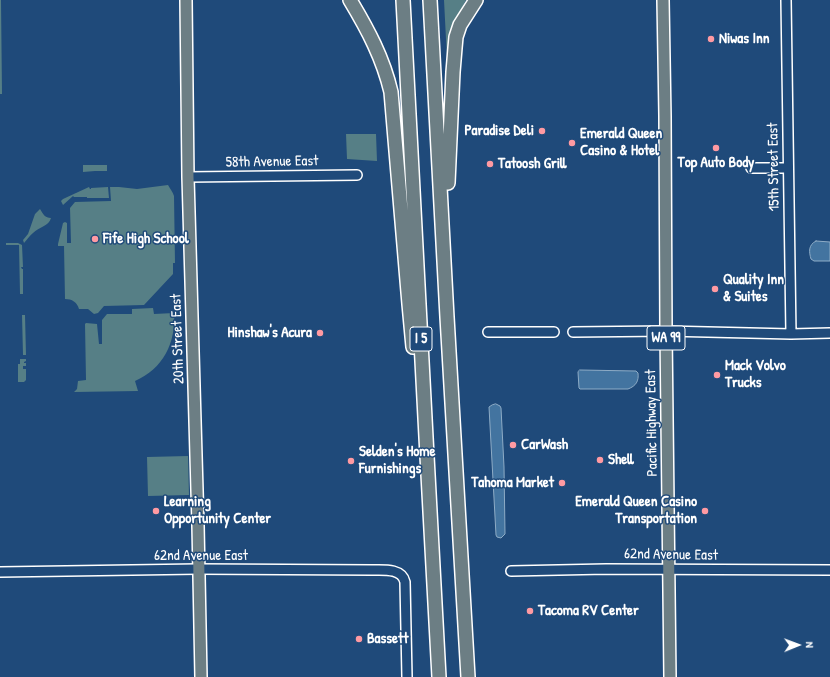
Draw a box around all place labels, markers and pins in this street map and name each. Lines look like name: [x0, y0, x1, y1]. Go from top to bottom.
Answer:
place label: Niwas Inn: [719, 30, 769, 48]
marker: Niwas Inn: [706, 34, 716, 44]
place label: Paradise Deli: [464, 122, 534, 140]
place label: Emerald Queen Casino & Hotel: [580, 125, 662, 160]
marker: Paradise Deli: [537, 126, 547, 136]
marker: Emerald Queen Casino & Hotel: [567, 138, 577, 148]
marker: Top Auto Body: [711, 143, 721, 153]
place label: Top Auto Body: [678, 154, 754, 172]
place label: Tatoosh Grill: [498, 155, 566, 173]
marker: Tatoosh Grill: [485, 159, 495, 169]
place label: Fife High School: [103, 230, 189, 248]
marker: Fife High School: [90, 234, 100, 244]
place label: Quality Inn & Suites: [723, 271, 784, 306]
marker: Quality Inn & Suites: [710, 284, 720, 294]
place label: Hinshaw's Acura: [227, 324, 312, 342]
marker: Hinshaw's Acura: [315, 328, 325, 338]
place label: Mack Volvo Trucks: [725, 357, 786, 392]
marker: Mack Volvo Trucks: [712, 370, 722, 380]
place label: CarWash: [521, 436, 568, 454]
marker: CarWash: [508, 440, 518, 450]
place label: Selden's Home Furnishings: [359, 443, 435, 478]
place label: Shell: [608, 451, 634, 469]
marker: Shell: [595, 455, 605, 465]
marker: Selden's Home Furnishings: [346, 456, 356, 466]
place label: Tahoma Market: [471, 474, 554, 492]
marker: Tahoma Market: [557, 478, 567, 488]
place label: Learning Opportunity Center: [164, 493, 271, 528]
place label: Emerald Queen Casino Transportation: [575, 493, 697, 528]
marker: Learning Opportunity Center: [151, 506, 161, 516]
marker: Emerald Queen Casino Transportation: [700, 506, 710, 516]
place label: Tacoma RV Center: [538, 602, 639, 620]
marker: Tacoma RV Center: [525, 606, 535, 616]
place label: Bassett: [367, 630, 408, 648]
marker: Bassett: [354, 634, 364, 644]

